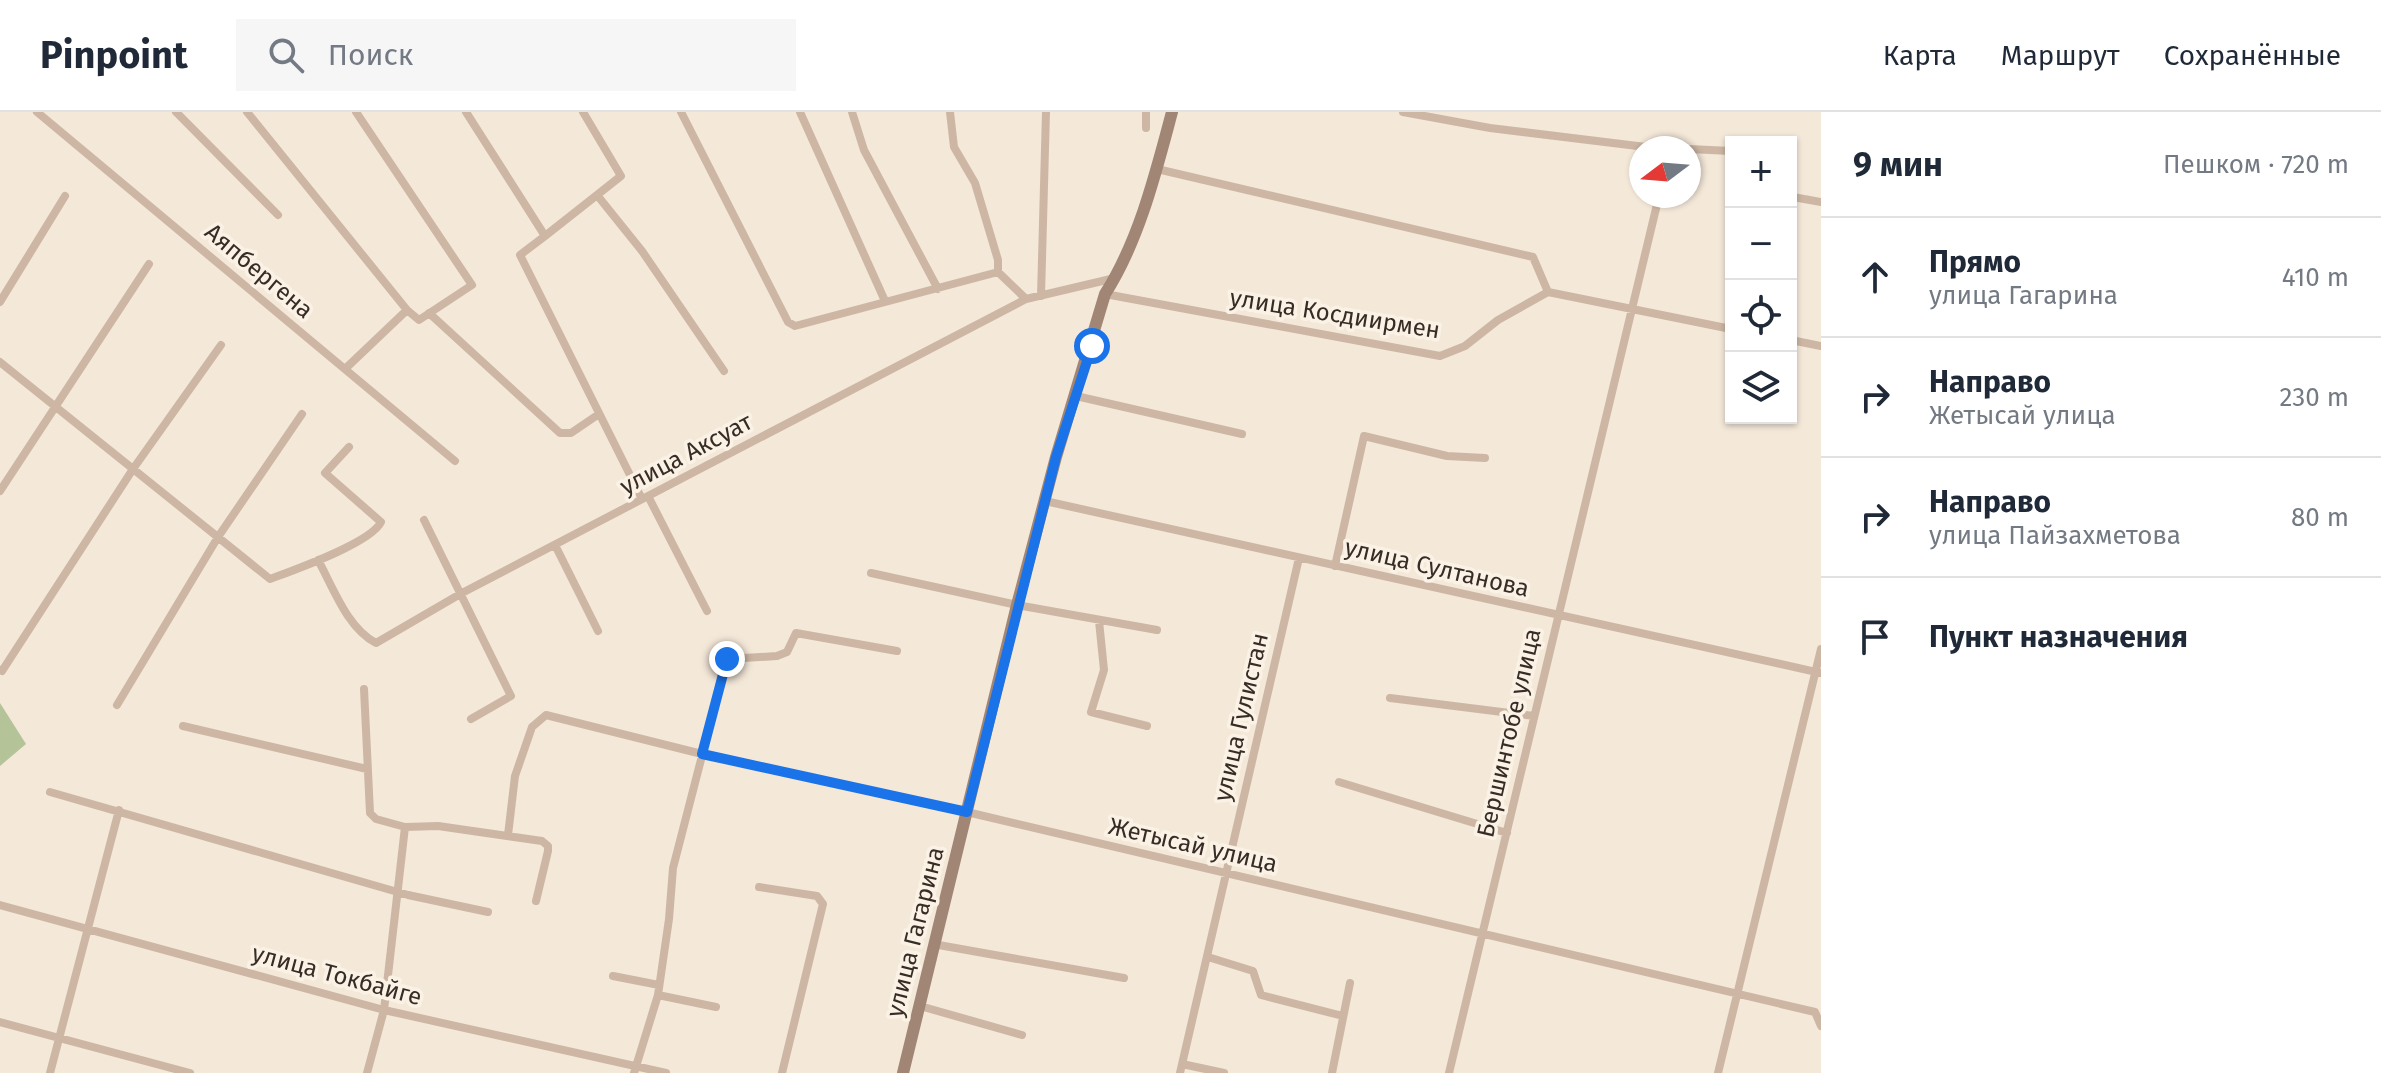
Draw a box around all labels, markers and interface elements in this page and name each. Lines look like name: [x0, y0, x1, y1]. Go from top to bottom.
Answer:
search box: [236, 19, 796, 91]
text: Pinpoint: [40, 32, 188, 78]
icon: search: [264, 33, 308, 77]
text: Поиск: [328, 37, 413, 73]
text: Карта: [1883, 39, 1957, 72]
text: Маршрут: [2001, 39, 2120, 72]
text: Сохранённые: [2164, 39, 2341, 72]
north arrow: [1629, 136, 1701, 208]
map controls: [1725, 136, 1797, 424]
button: +: [1725, 136, 1797, 208]
text: 9 мин: [1853, 144, 1943, 185]
text: Пешком · 720 m: [2163, 149, 2349, 180]
button: −: [1725, 208, 1797, 280]
street label: Аяпбергена: [199, 218, 319, 324]
text: Прямо: [1929, 244, 2021, 280]
icon: ahead: [1853, 255, 1897, 299]
text: 410 m: [2282, 262, 2349, 293]
button: locate: [1725, 280, 1797, 352]
text: улица Гагарина: [1929, 280, 2118, 311]
street label: улица Косдиирмен: [1228, 284, 1442, 344]
route start: [1074, 328, 1110, 364]
button: layers: [1725, 352, 1797, 424]
text: Направо: [1929, 364, 2051, 400]
icon: right: [1853, 375, 1897, 419]
text: 230 m: [2280, 382, 2349, 413]
text: Жетысай улица: [1929, 400, 2116, 431]
street label: улица Аксуат: [615, 407, 757, 501]
text: Направо: [1929, 484, 2051, 520]
icon: right: [1853, 495, 1897, 539]
text: 80 m: [2291, 502, 2349, 533]
text: улица Пайзахметова: [1929, 520, 2181, 551]
street label: улица Султанова: [1342, 533, 1532, 603]
icon: arrive: [1853, 615, 1897, 659]
text: Пункт назначения: [1929, 619, 2188, 655]
street label: Бершинтобе улица: [1471, 626, 1547, 840]
street label: улица Гулистан: [1208, 630, 1274, 804]
route end: [709, 641, 745, 677]
street label: Жетысай улица: [1106, 812, 1280, 878]
street label: улица Гагарина: [880, 844, 950, 1020]
street label: улица Токбайге: [249, 939, 425, 1011]

